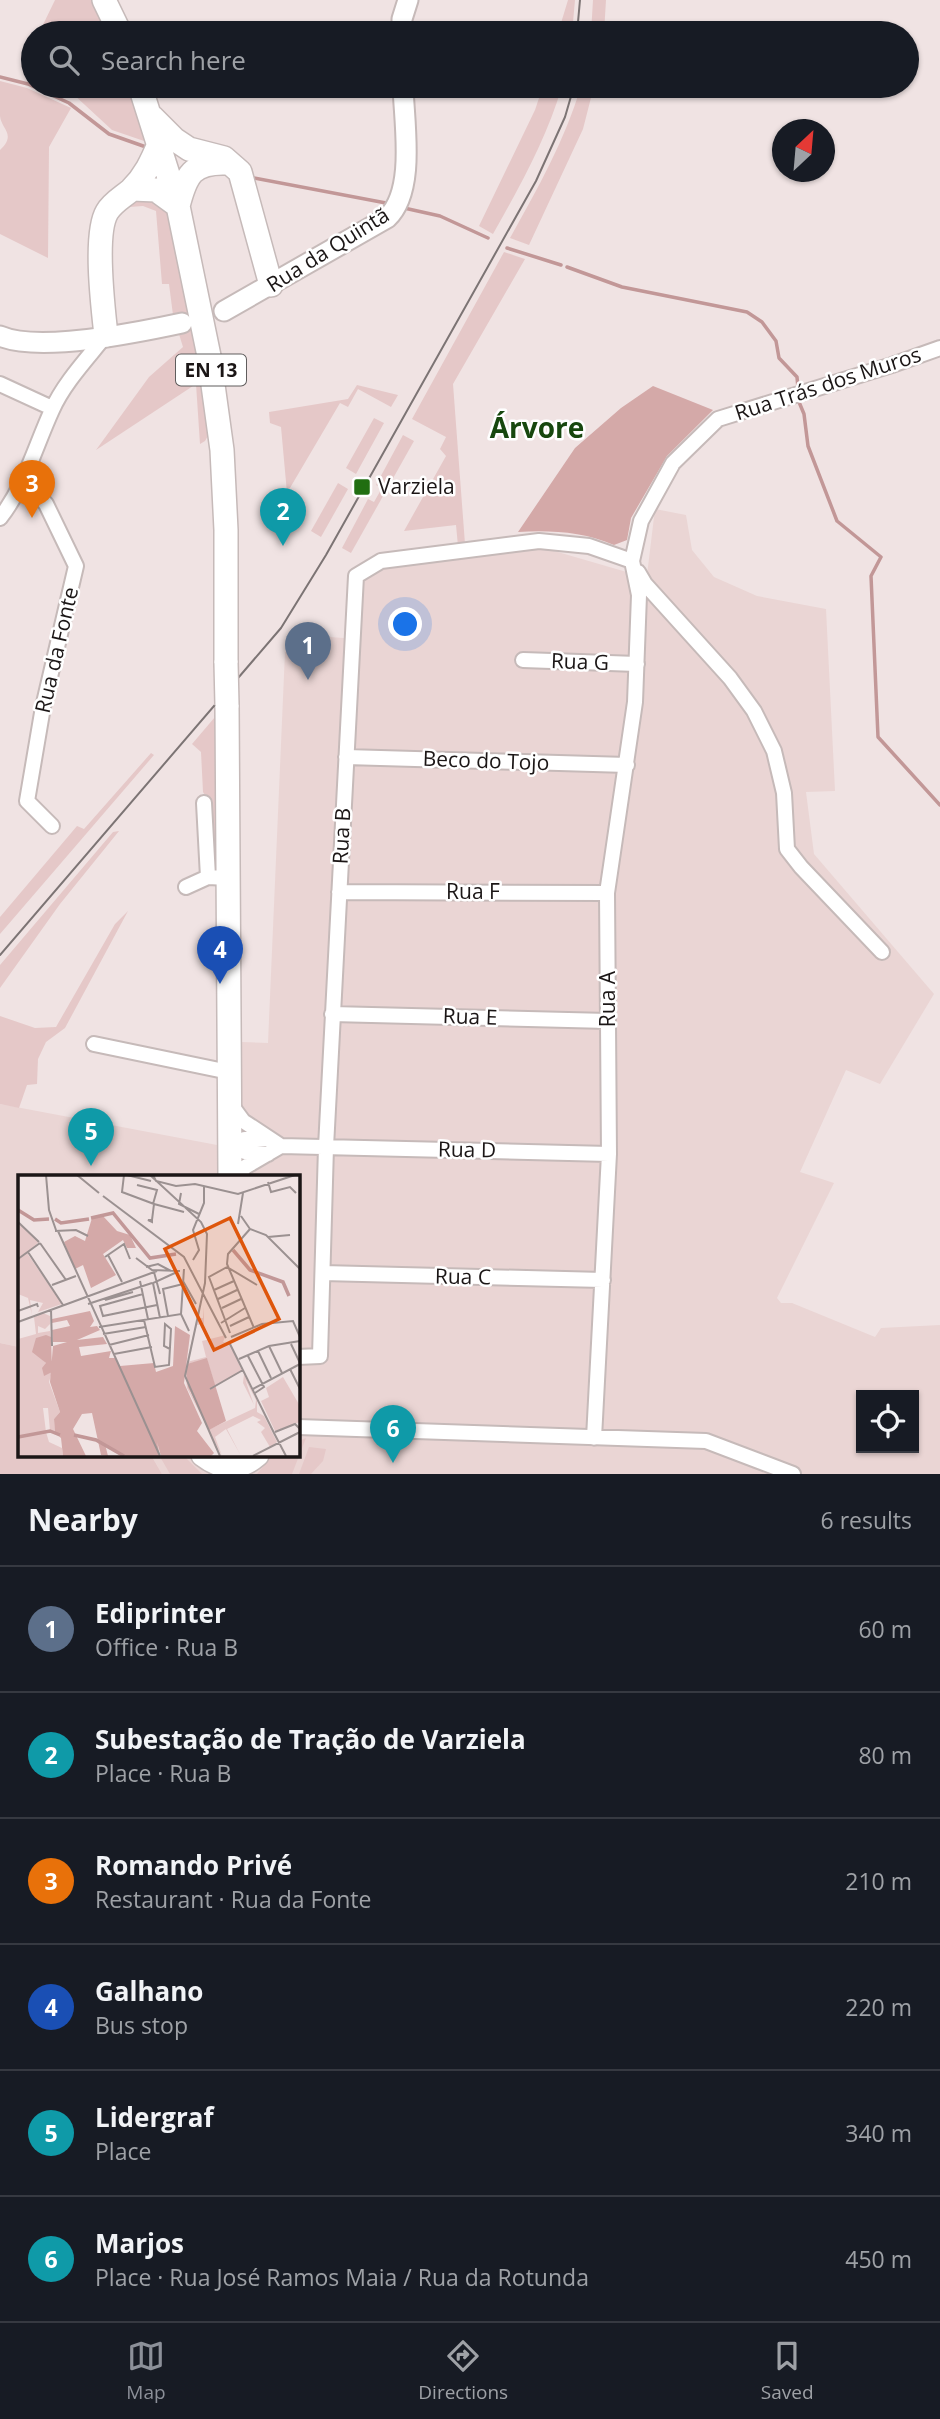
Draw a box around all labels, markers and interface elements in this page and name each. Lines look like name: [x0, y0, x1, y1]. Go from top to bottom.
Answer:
search box: [21, 21, 919, 98]
icon: search: [45, 41, 83, 79]
text: Search here: [101, 42, 246, 78]
north arrow: [772, 119, 835, 182]
street label: Rua da Quintã: [261, 200, 394, 298]
street label: Rua Trás dos Muros: [731, 340, 924, 426]
road number: EN 13: [176, 354, 246, 386]
district label: Árvore: [490, 408, 584, 446]
pin: 3: [9, 460, 55, 518]
place label: Varziela: [378, 472, 455, 500]
marker: Varziela: [352, 477, 372, 497]
pin: 2: [260, 488, 306, 546]
street label: Rua da Fonte: [28, 584, 84, 716]
your location: [388, 607, 422, 641]
pin: 1: [285, 622, 331, 680]
street label: Rua G: [550, 646, 610, 676]
street label: Beco do Tojo: [422, 744, 550, 776]
street label: Rua B: [326, 807, 356, 865]
street label: Rua F: [446, 877, 500, 905]
pin: 4: [197, 926, 243, 984]
street label: Rua A: [593, 970, 621, 1027]
street label: Rua E: [442, 1001, 498, 1031]
pin: 5: [68, 1108, 114, 1166]
street label: Rua D: [438, 1134, 496, 1164]
inset map: [18, 1175, 299, 1456]
street label: Rua C: [435, 1262, 491, 1290]
map controls: [856, 1390, 919, 1453]
button: locate: [856, 1390, 919, 1453]
pin: 6: [370, 1405, 416, 1463]
text: Nearby: [28, 1499, 138, 1540]
text: 6 results: [821, 1504, 912, 1536]
text: Ediprinter: [95, 1595, 226, 1631]
text: 1: [44, 1613, 58, 1645]
text: 60 m: [858, 1613, 912, 1645]
text: Office · Rua B: [95, 1631, 238, 1663]
text: Subestação de Tração de Varziela: [95, 1721, 526, 1757]
text: 2: [44, 1739, 58, 1771]
text: 80 m: [858, 1739, 912, 1771]
text: Place · Rua B: [95, 1757, 231, 1789]
text: Romando Privé: [95, 1847, 292, 1883]
text: 3: [44, 1865, 58, 1897]
text: 210 m: [845, 1865, 912, 1897]
text: Restaurant · Rua da Fonte: [95, 1883, 371, 1915]
text: Galhano: [95, 1973, 203, 2009]
text: 4: [44, 1991, 58, 2023]
text: 220 m: [845, 1991, 912, 2023]
text: Bus stop: [95, 2009, 188, 2041]
text: Lidergraf: [95, 2099, 214, 2135]
text: 5: [44, 2117, 58, 2149]
text: 340 m: [845, 2117, 912, 2149]
text: Place: [95, 2135, 151, 2167]
text: Marjos: [95, 2225, 184, 2261]
text: 6: [44, 2243, 58, 2275]
text: 450 m: [845, 2243, 912, 2275]
text: Place · Rua José Ramos Maia / Rua da Rotunda: [95, 2261, 589, 2293]
tab: Map: [126, 2337, 166, 2405]
tab: Directions: [418, 2337, 508, 2405]
tab: Saved: [761, 2337, 814, 2405]

